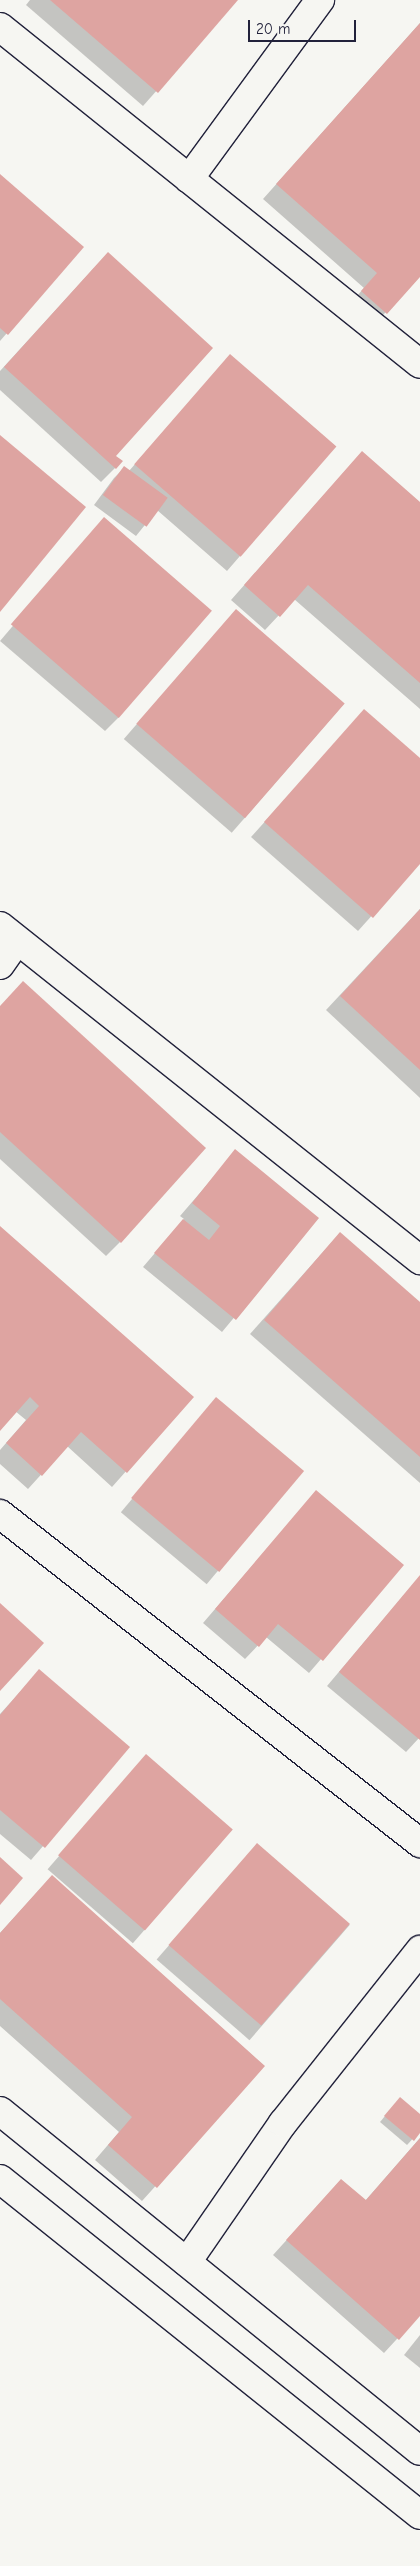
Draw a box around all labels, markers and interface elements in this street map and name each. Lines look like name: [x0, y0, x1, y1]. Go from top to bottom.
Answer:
scale bar: [250, 10, 358, 42]
text: 20 m: [256, 20, 290, 38]

